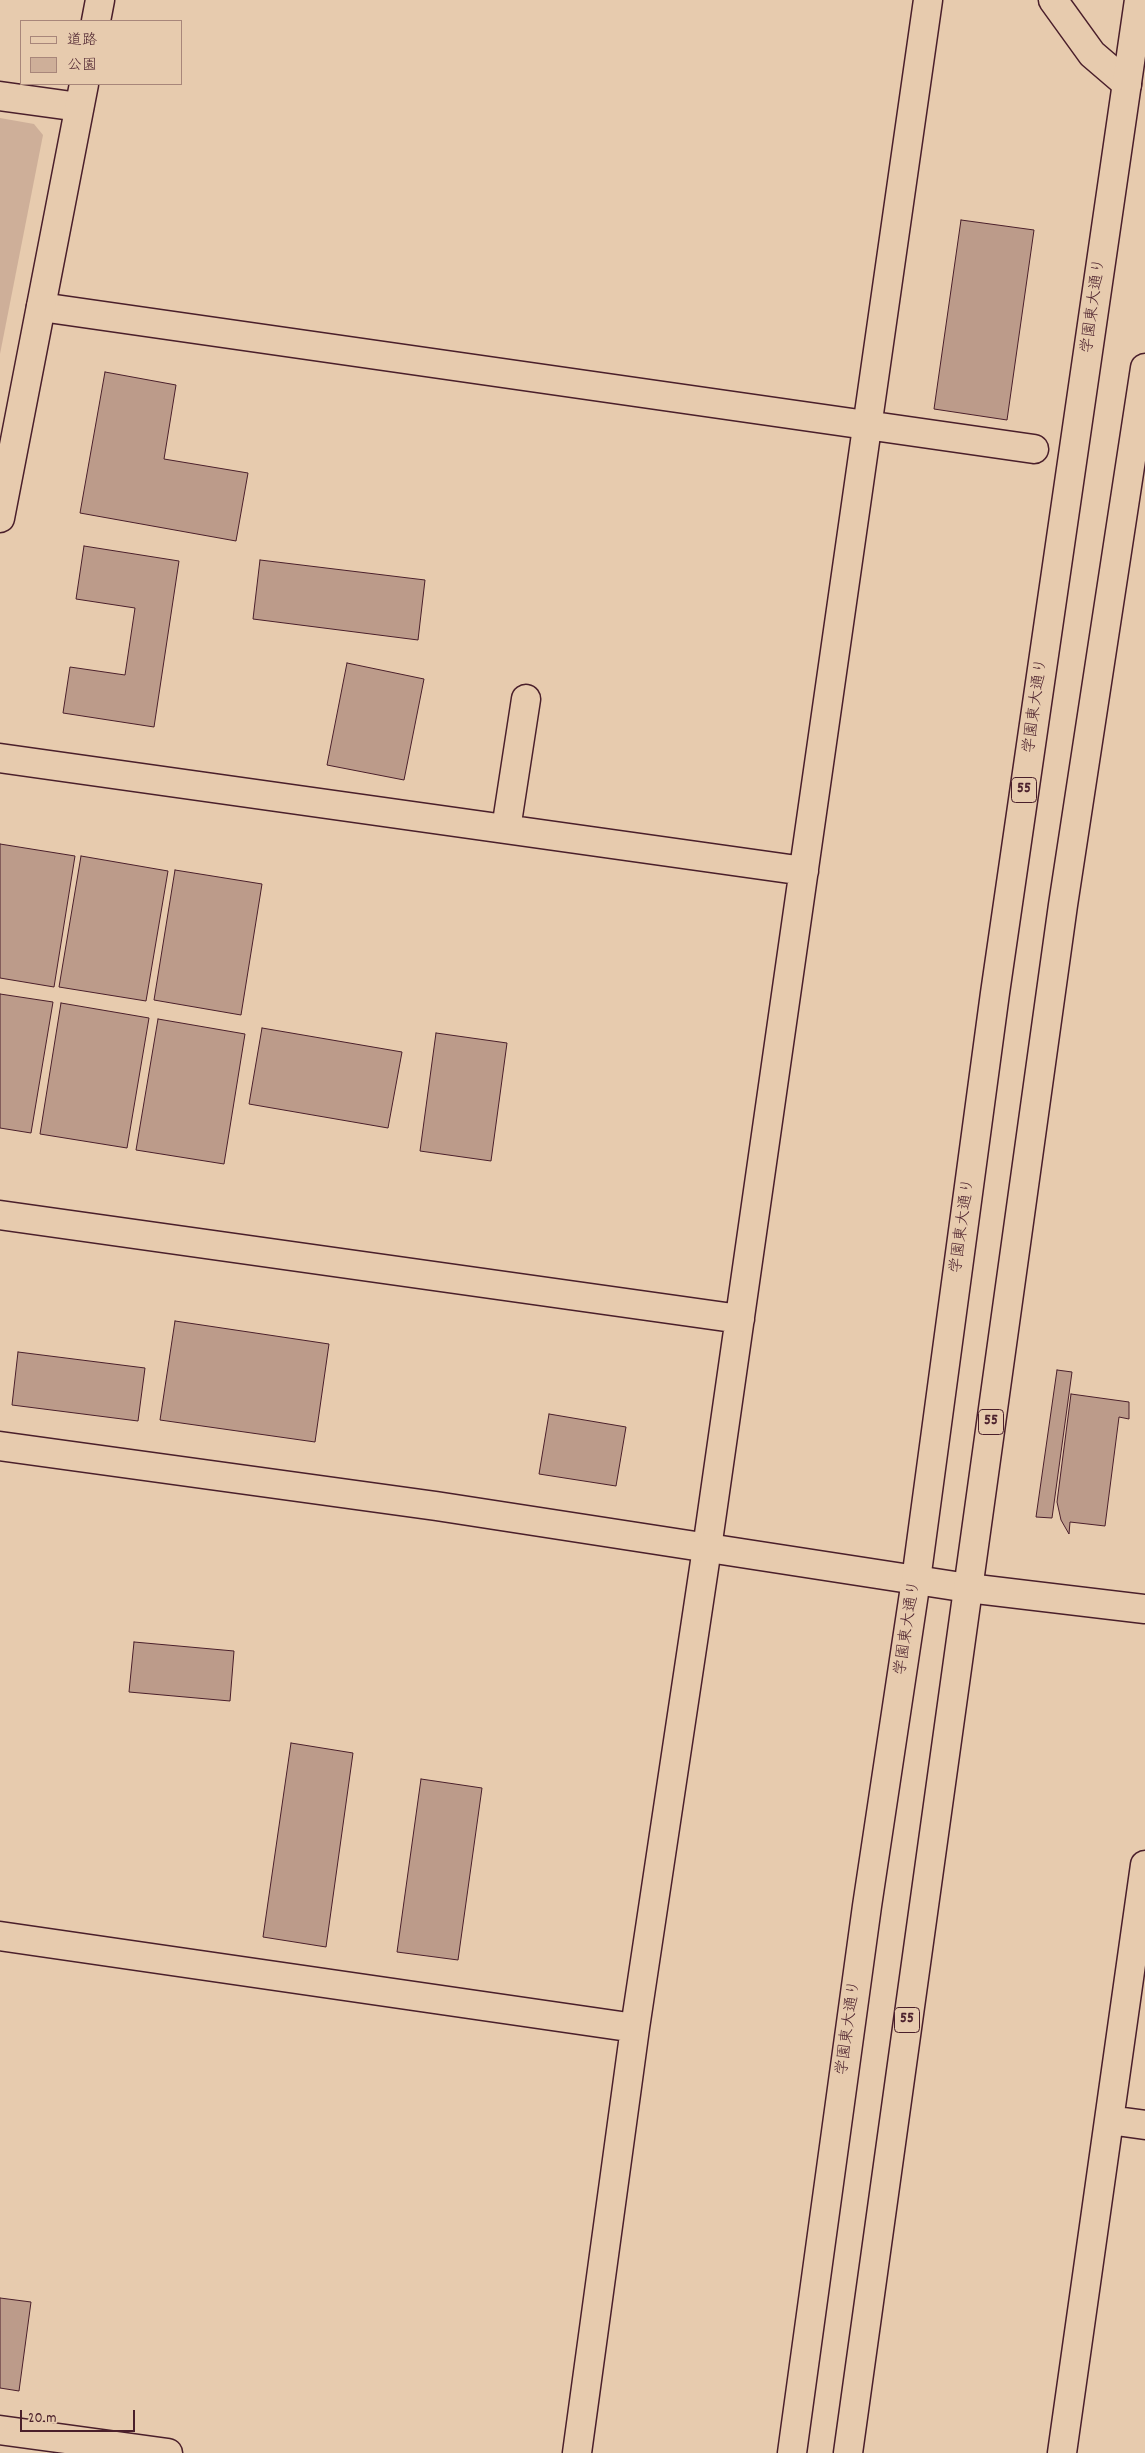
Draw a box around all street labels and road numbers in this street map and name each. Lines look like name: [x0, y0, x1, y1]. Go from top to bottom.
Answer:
street label: 学園東大通り: [1079, 257, 1111, 355]
street label: 学園東大通り: [1021, 657, 1053, 755]
road number: 55: [1012, 778, 1036, 802]
street label: 学園東大通り: [948, 1177, 980, 1275]
road number: 55: [978, 1410, 1004, 1434]
street label: 学園東大通り: [892, 1579, 926, 1677]
street label: 学園東大通り: [834, 1979, 866, 2077]
road number: 55: [894, 2008, 920, 2032]

